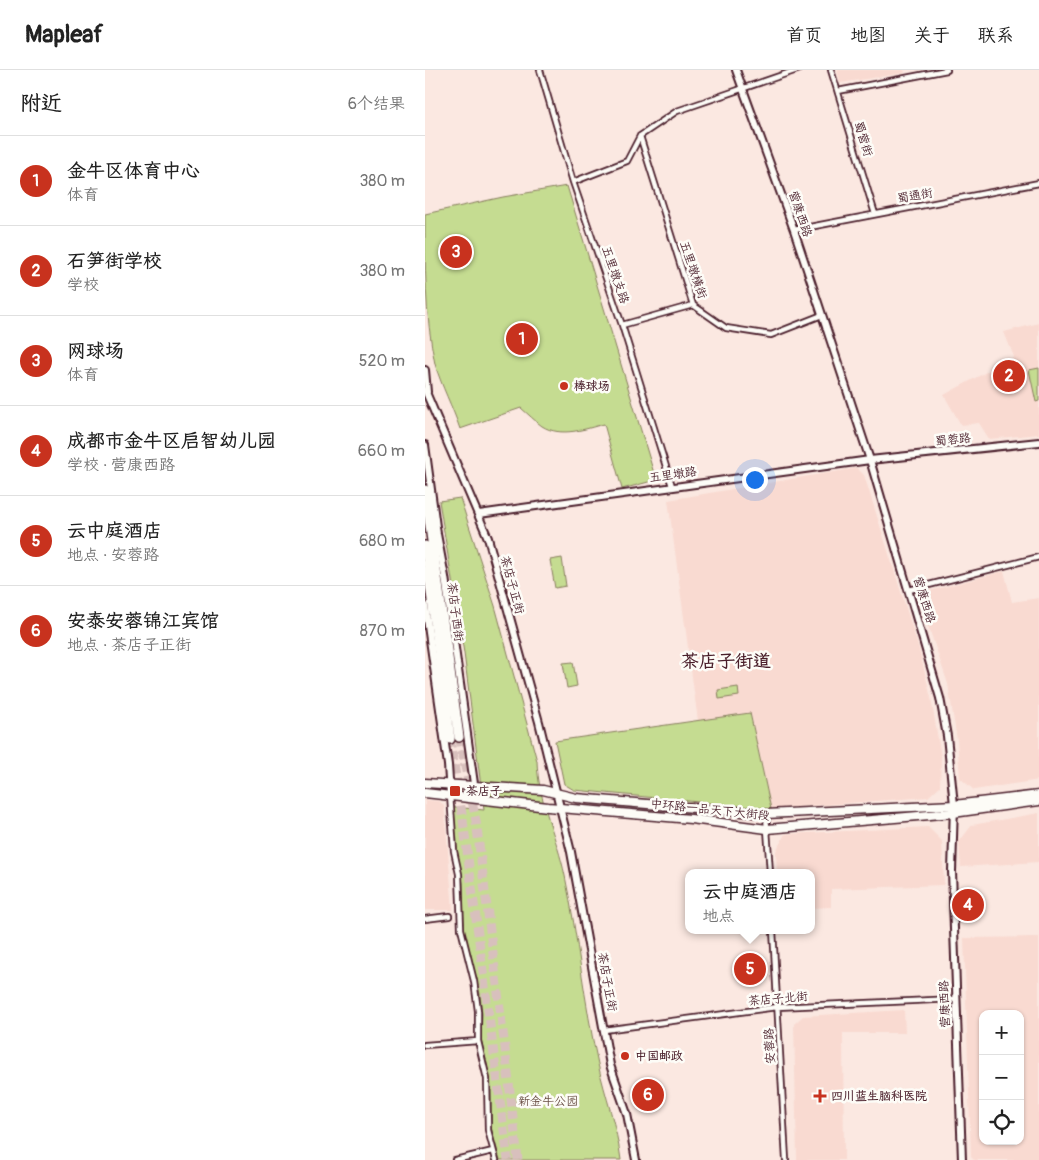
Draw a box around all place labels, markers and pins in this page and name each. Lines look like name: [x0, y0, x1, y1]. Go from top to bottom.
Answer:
pin: 3: [440, 233, 472, 271]
pin: 1: [506, 320, 538, 358]
pin: 2: [993, 357, 1025, 395]
place label: 棒球场: [574, 379, 610, 394]
marker: 棒球场: [558, 380, 570, 392]
marker: 茶店子: [448, 784, 462, 798]
place label: 茶店子: [466, 784, 502, 799]
pin: 4: [952, 886, 984, 924]
pin: 5: [734, 950, 766, 988]
place label: 中国邮政: [635, 1049, 683, 1064]
marker: 中国邮政: [619, 1050, 631, 1062]
pin: 6: [632, 1076, 664, 1114]
marker: 四川蓝生脑科医院: [813, 1089, 827, 1103]
place label: 四川蓝生脑科医院: [831, 1089, 927, 1104]

